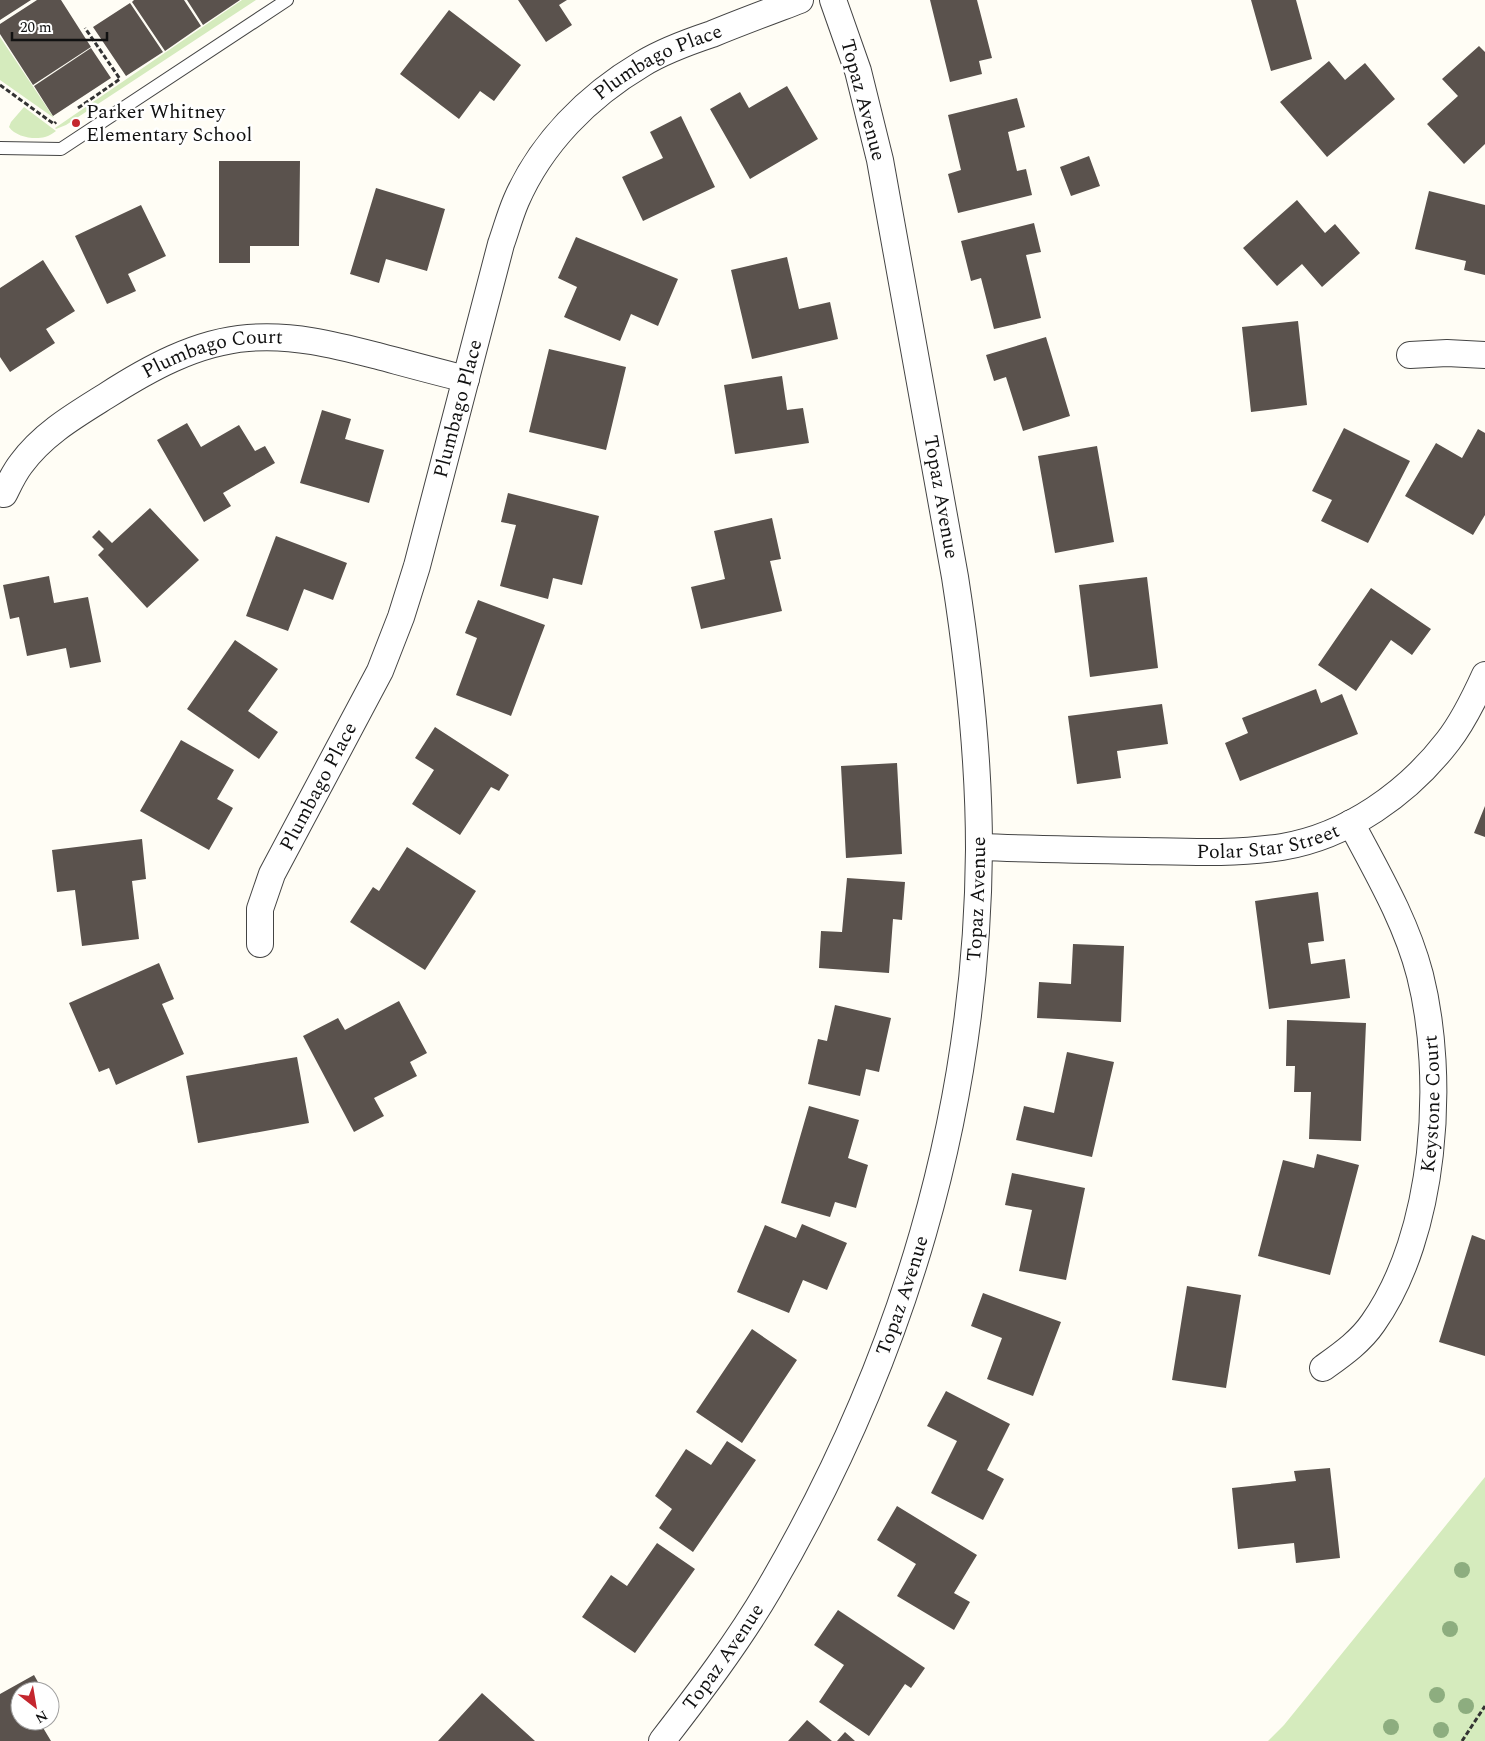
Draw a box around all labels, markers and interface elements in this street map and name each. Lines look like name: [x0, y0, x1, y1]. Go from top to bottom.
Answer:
scale bar: [12, 10, 108, 42]
text: 20 m: [20, 16, 52, 39]
street label: Plumbago Place: [587, 16, 727, 108]
street label: Topaz Avenue: [832, 36, 894, 164]
place label: Parker Whitney Elementary School: [86, 97, 252, 150]
marker: Parker Whitney Elementary School: [70, 117, 82, 129]
street label: Plumbago Court: [136, 322, 284, 386]
street label: Plumbago Place: [426, 336, 491, 481]
street label: Topaz Avenue: [915, 433, 967, 561]
street label: Plumbago Place: [272, 717, 365, 856]
street label: Polar Star Street: [1196, 816, 1344, 867]
street label: Topaz Avenue: [959, 837, 994, 963]
street label: Keystone Court: [1413, 1034, 1448, 1174]
street label: Topaz Avenue: [868, 1232, 937, 1360]
street label: Topaz Avenue: [675, 1598, 772, 1717]
north arrow: [10, 1681, 60, 1731]
text: N: [31, 1705, 52, 1729]

